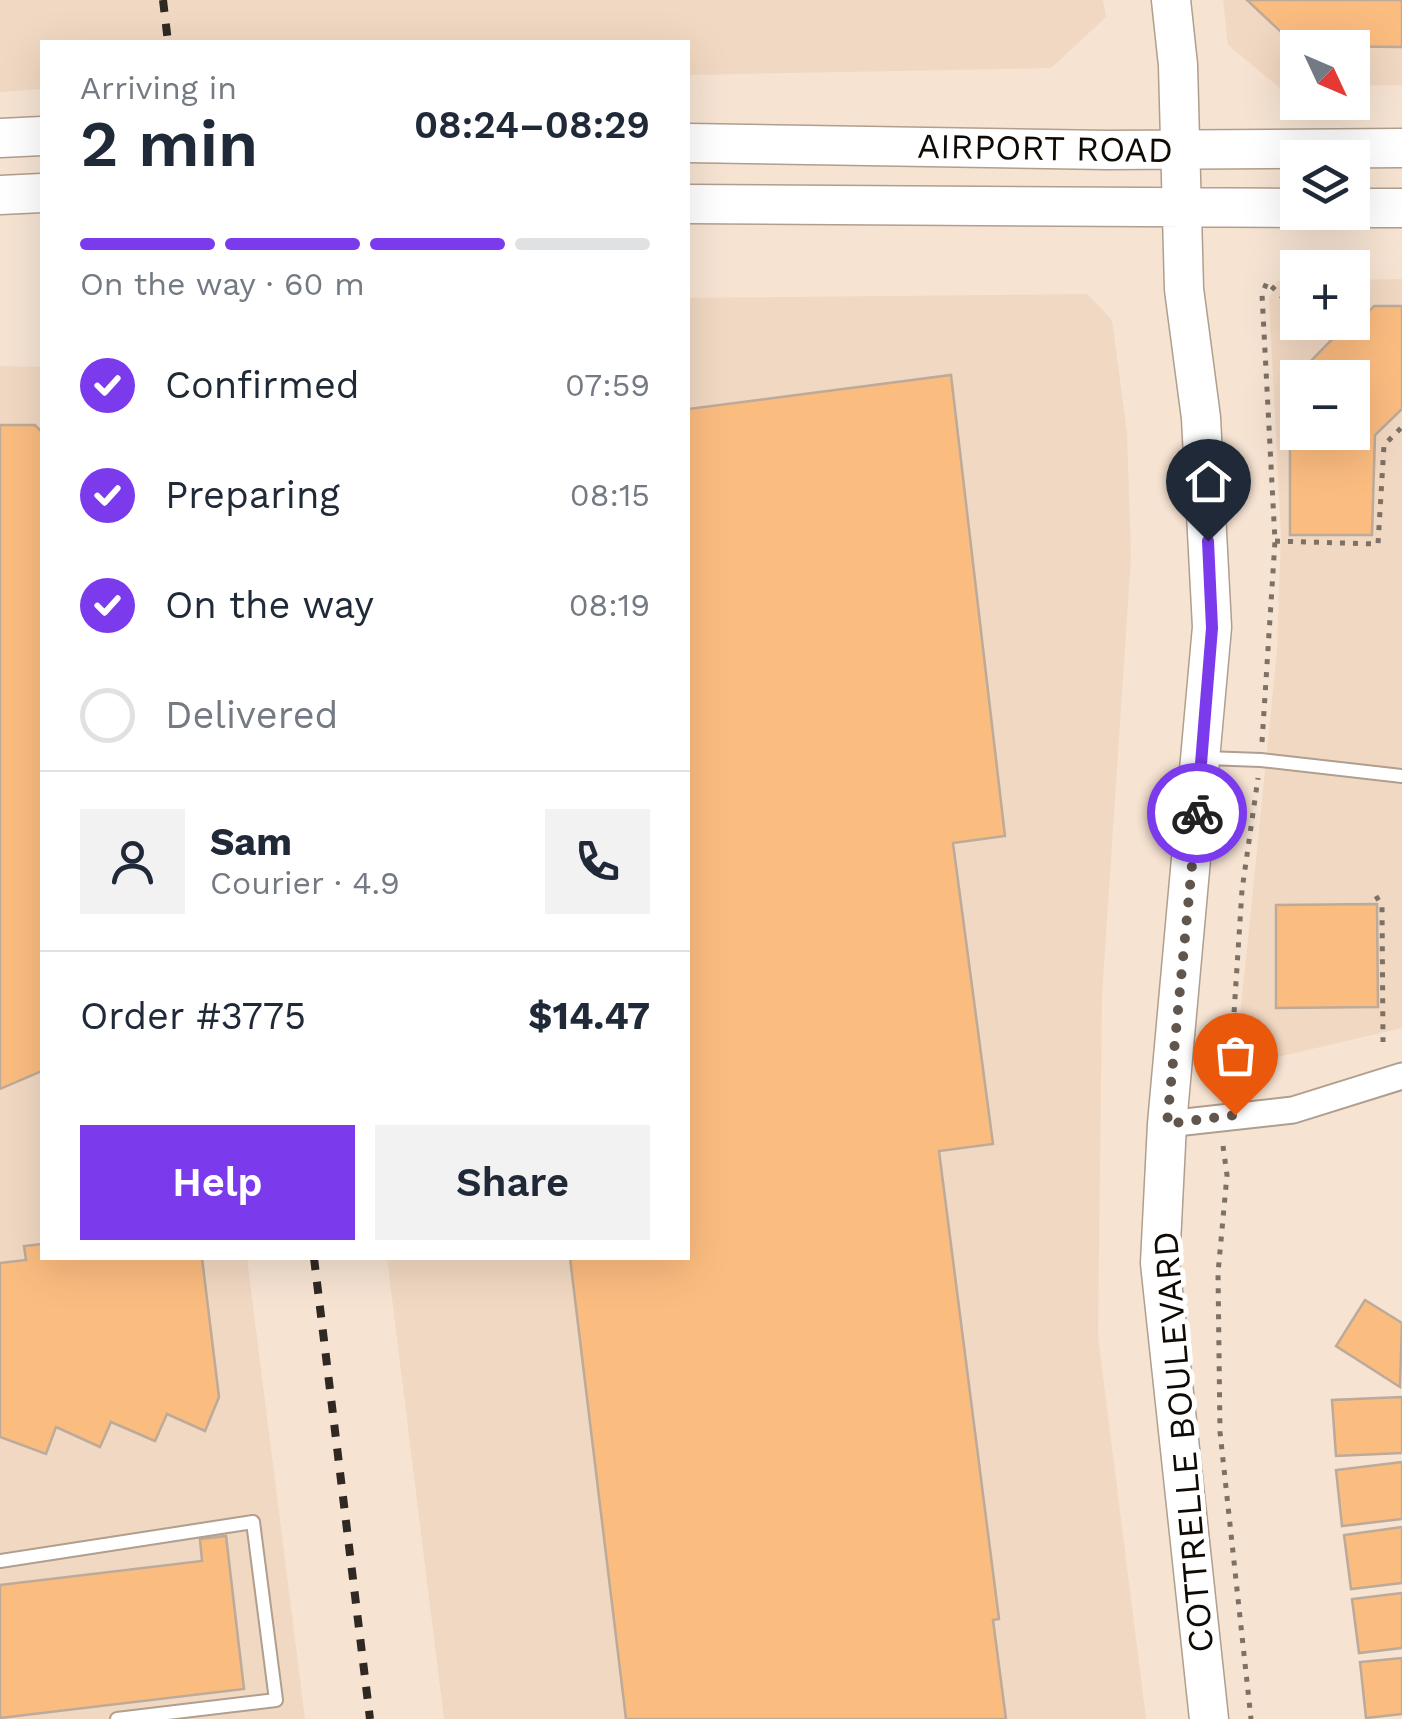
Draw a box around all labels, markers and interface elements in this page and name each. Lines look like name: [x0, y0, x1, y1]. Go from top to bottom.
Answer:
north arrow: [1280, 30, 1370, 120]
map controls: [1280, 30, 1370, 450]
text: Arriving in: [80, 69, 237, 107]
text: 08:24–08:29: [414, 103, 650, 147]
text: 2 min: [80, 106, 258, 182]
street label: AIRPORT ROAD: [917, 125, 1173, 171]
button: layers: [1280, 140, 1370, 230]
button: +: [1280, 250, 1370, 340]
text: On the way · 60 m: [80, 265, 365, 303]
icon: check: [80, 358, 135, 413]
button: −: [1280, 360, 1370, 450]
text: Confirmed: [165, 363, 360, 407]
text: 07:59: [565, 366, 650, 404]
pin: [1166, 439, 1251, 542]
icon: home: [1181, 454, 1236, 509]
icon: check: [80, 468, 135, 523]
text: Preparing: [165, 473, 340, 517]
text: 08:15: [570, 476, 650, 514]
icon: check: [80, 578, 135, 633]
text: On the way: [165, 583, 374, 627]
text: 08:19: [569, 586, 650, 624]
text: Delivered: [165, 693, 338, 737]
courier: [1147, 763, 1247, 863]
icon: bike: [1170, 786, 1225, 841]
button: person: [80, 809, 185, 914]
button: phone: [545, 809, 650, 914]
text: Sam: [210, 820, 292, 864]
text: Courier · 4.9: [210, 864, 400, 902]
text: Order #3775: [80, 994, 306, 1038]
text: $14.47: [528, 994, 650, 1038]
pin: [1193, 1013, 1278, 1116]
icon: bag: [1208, 1028, 1263, 1083]
button: Help: [80, 1125, 355, 1240]
button: Share: [375, 1125, 650, 1240]
street label: COTTRELLE BOULEVARD: [1144, 1230, 1222, 1654]

